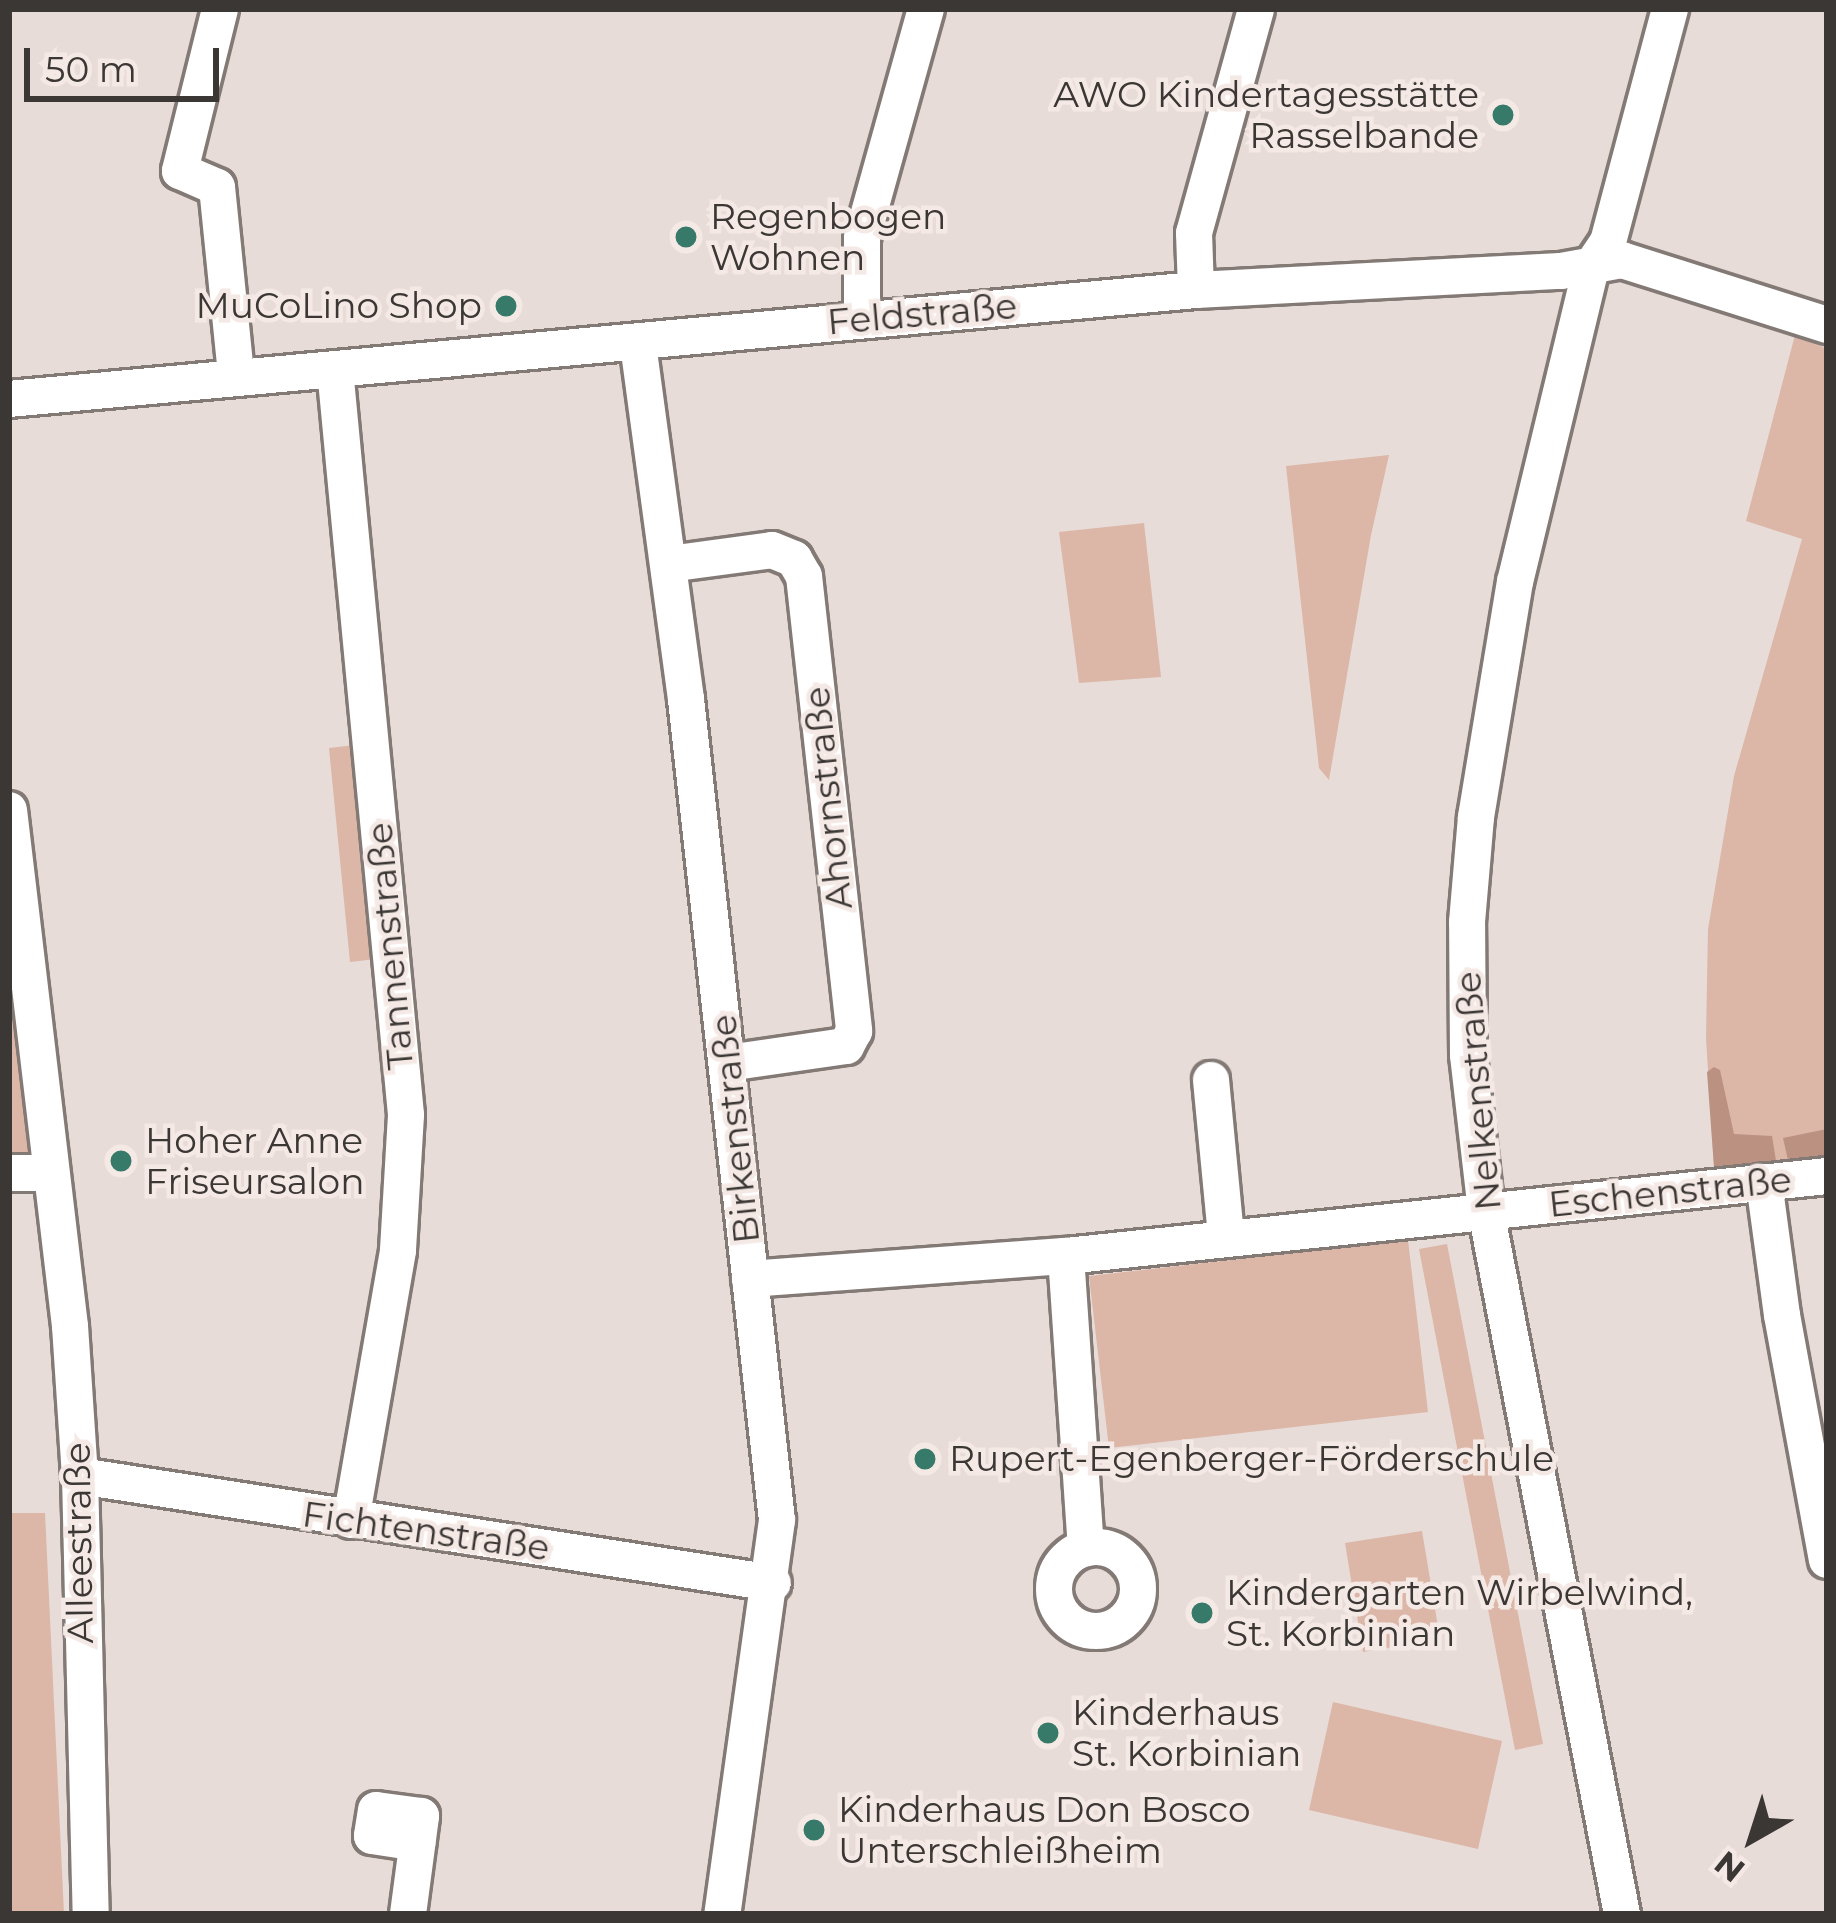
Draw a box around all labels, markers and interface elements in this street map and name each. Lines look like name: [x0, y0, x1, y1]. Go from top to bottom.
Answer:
scale bar: [30, 24, 225, 98]
text: 50 m: [45, 47, 137, 91]
place label: AWO Kindertagesstätte Rasselbande: [1053, 72, 1479, 157]
marker: AWO Kindertagesstätte Rasselbande: [1490, 102, 1516, 128]
place label: Regenbogen Wohnen: [710, 194, 946, 279]
marker: Regenbogen Wohnen: [673, 224, 699, 250]
place label: MuCoLino Shop: [195, 284, 482, 328]
street label: Feldstraße: [825, 284, 1019, 344]
marker: MuCoLino Shop: [493, 293, 519, 319]
street label: Ahornstraße: [795, 685, 861, 911]
street label: Tannenstraße: [358, 821, 422, 1071]
street label: Nelkenstraße: [1446, 970, 1510, 1212]
street label: Birkenstraße: [701, 1012, 769, 1246]
place label: Hoher Anne Friseursalon: [145, 1118, 365, 1203]
marker: Hoher Anne Friseursalon: [108, 1148, 134, 1174]
street label: Eschenstraße: [1546, 1158, 1794, 1226]
place label: Rupert-Egenberger-Förderschule: [949, 1437, 1554, 1481]
street label: Alleestraße: [56, 1442, 102, 1644]
marker: Rupert-Egenberger-Förderschule: [912, 1446, 938, 1472]
street label: Fichtenstraße: [300, 1492, 552, 1570]
place label: Kindergarten Wirbelwind, St. Korbinian: [1226, 1570, 1693, 1655]
marker: Kindergarten Wirbelwind, St. Korbinian: [1189, 1600, 1215, 1626]
place label: Kinderhaus St. Korbinian: [1072, 1690, 1301, 1775]
marker: Kinderhaus St. Korbinian: [1035, 1720, 1061, 1746]
north arrow: [1692, 1779, 1812, 1899]
place label: Kinderhaus Don Bosco Unterschleißheim: [838, 1787, 1251, 1872]
marker: Kinderhaus Don Bosco Unterschleißheim: [801, 1817, 827, 1843]
text: N: [1706, 1843, 1752, 1891]

